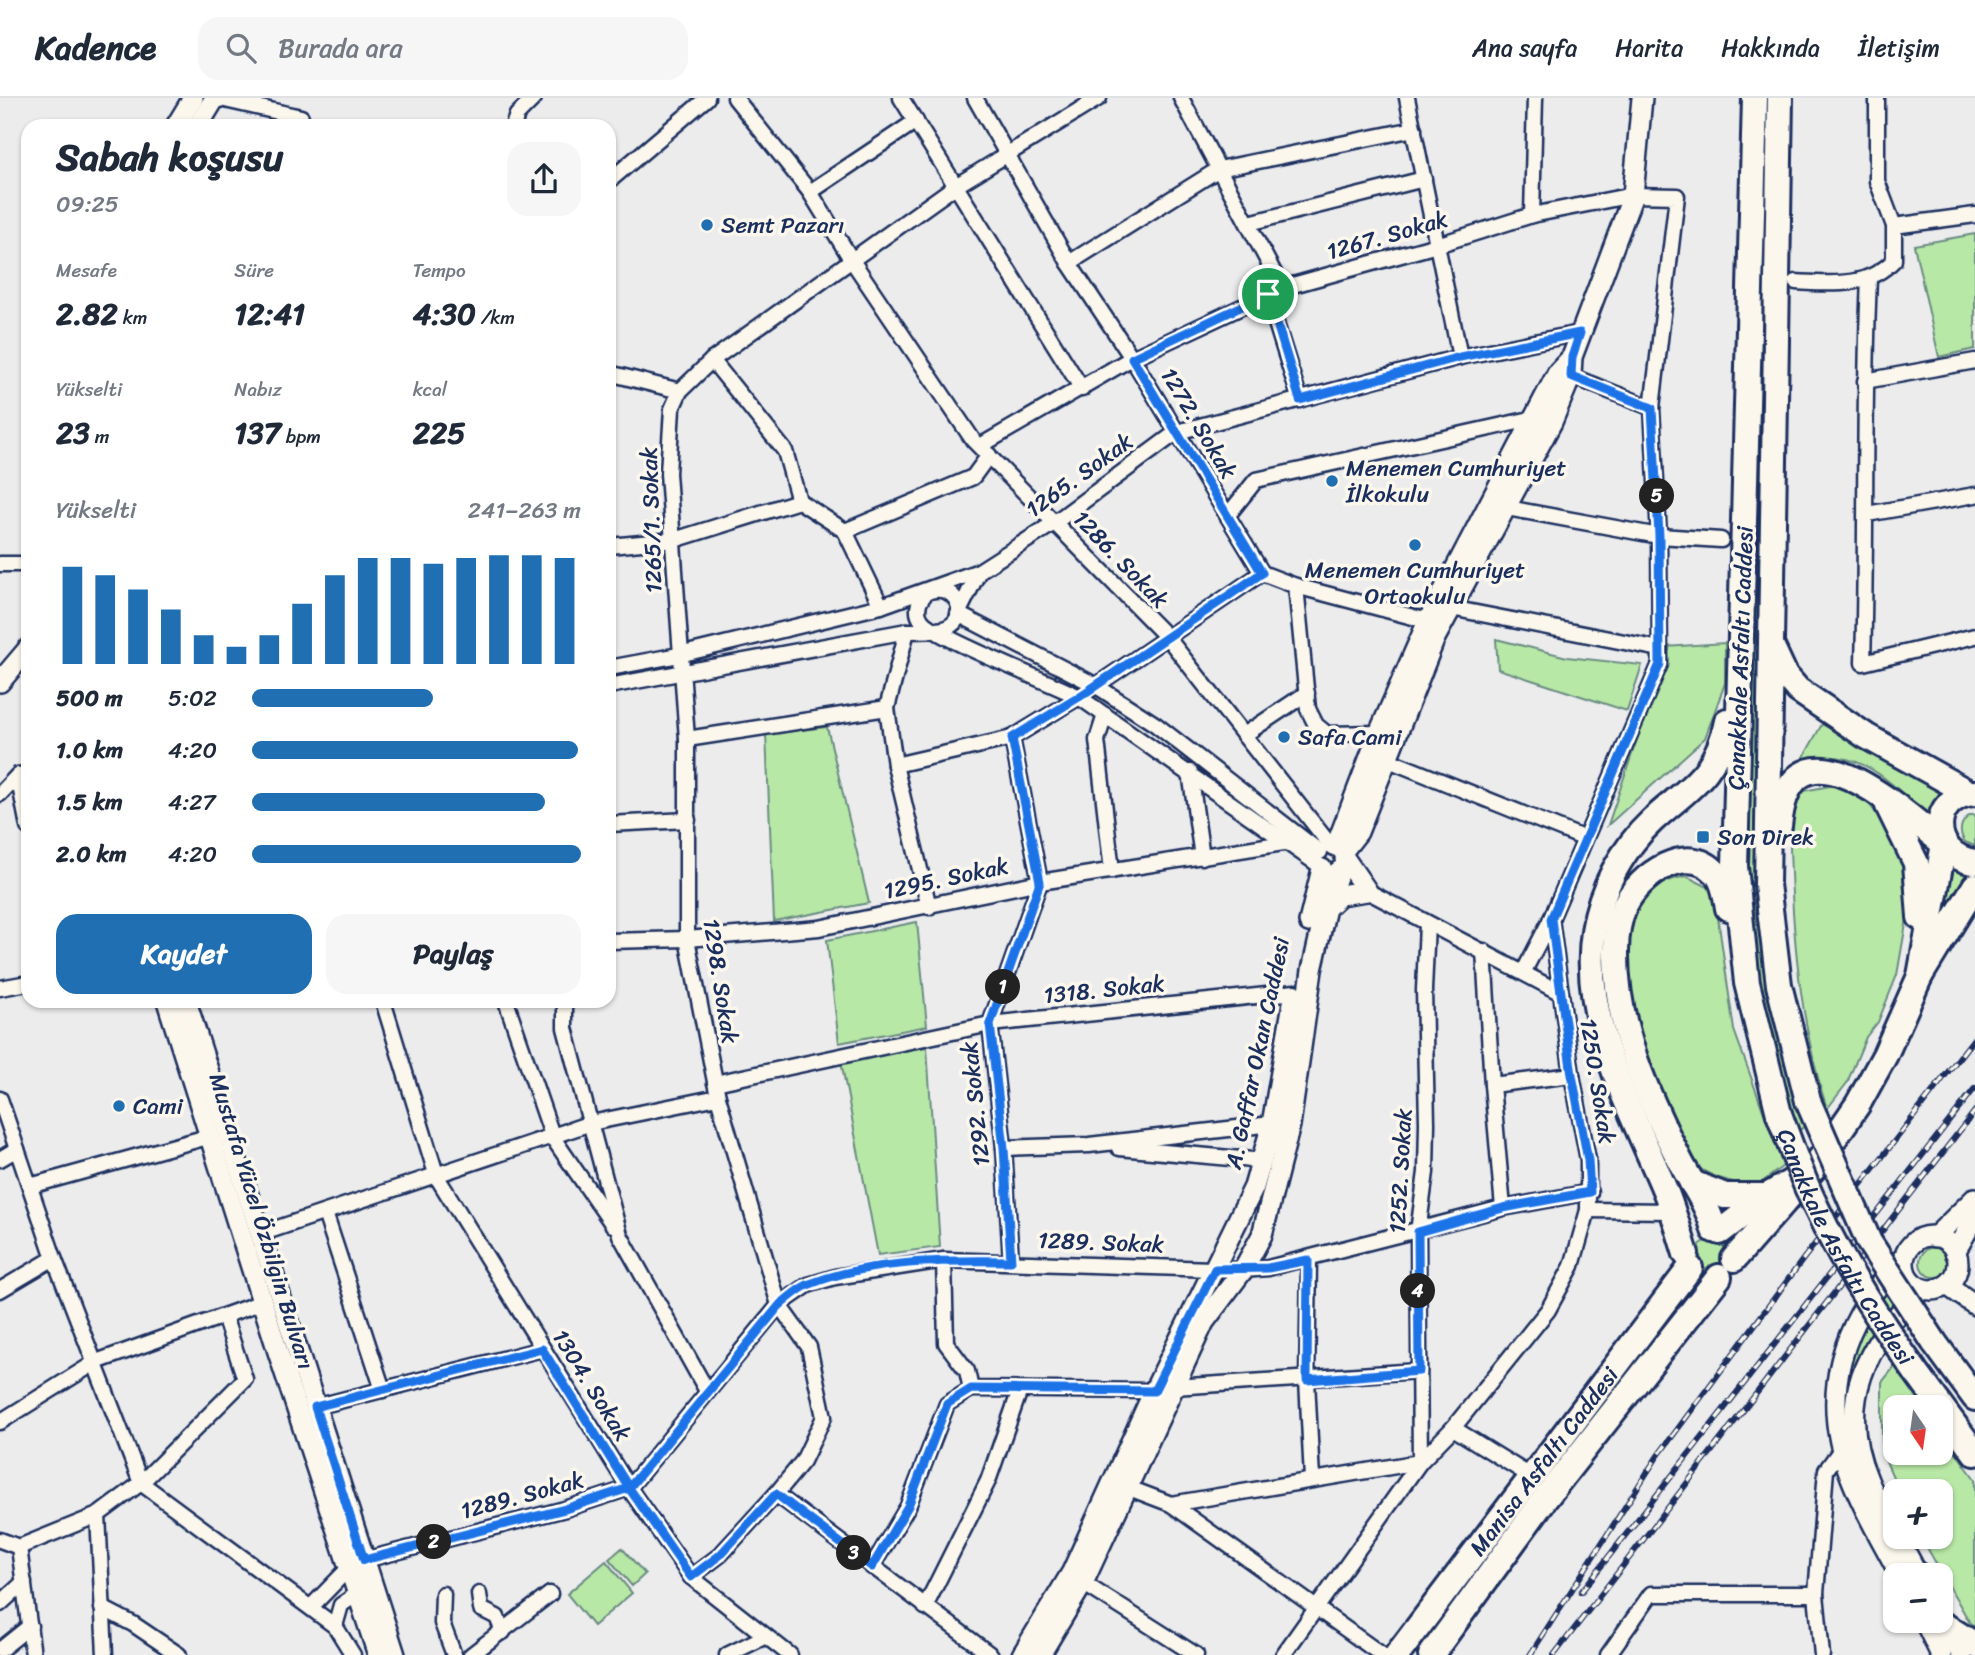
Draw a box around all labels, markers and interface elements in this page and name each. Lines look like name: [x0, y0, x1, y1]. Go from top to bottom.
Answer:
search box: [198, 17, 688, 80]
text: Kadence: [35, 19, 156, 77]
text: Burada ara: [278, 25, 403, 71]
text: Ana sayfa: [1472, 27, 1577, 69]
text: Harita: [1615, 27, 1683, 69]
text: Hakkında: [1721, 27, 1820, 69]
text: İletişim: [1858, 27, 1940, 69]
icon: search: [222, 29, 260, 67]
text: Sabah koşusu: [56, 124, 283, 191]
button: share: [507, 142, 581, 216]
text: 09:25: [56, 184, 119, 225]
street label: 1267. Sokak: [1322, 199, 1453, 272]
place label: Semt Pazarı: [721, 205, 844, 246]
marker: Semt Pazarı: [699, 217, 715, 233]
text: Mesafe: [56, 254, 117, 287]
text: Süre: [234, 254, 274, 287]
text: Tempo: [413, 254, 466, 287]
pin: [1238, 264, 1298, 324]
icon: arrive: [1249, 275, 1287, 313]
text: 2.82: [56, 287, 118, 341]
text: 12:41: [234, 287, 305, 341]
text: 4:30: [413, 287, 476, 341]
text: km: [118, 301, 147, 334]
text: /km: [476, 301, 515, 334]
street label: 1272. Sokak: [1149, 359, 1248, 487]
text: Yükselti: [56, 373, 122, 406]
text: Nabız: [234, 373, 282, 406]
text: kcal: [413, 373, 447, 406]
text: 23: [56, 406, 90, 460]
text: 137: [234, 406, 281, 460]
text: 225: [413, 406, 466, 460]
text: m: [90, 420, 109, 453]
text: bpm: [281, 420, 321, 453]
street label: 1265. Sokak: [1017, 422, 1142, 529]
street label: 1265/1. Sokak: [628, 446, 675, 594]
place label: Menemen Cumhuriyet İlkokulu: [1345, 448, 1566, 515]
marker: Menemen Cumhuriyet İlkokulu: [1324, 473, 1340, 489]
pin: 5: [1640, 478, 1674, 514]
text: 5: [1651, 479, 1662, 512]
text: Yükselti: [56, 490, 136, 531]
text: 241–263 m: [468, 490, 581, 531]
street label: 1286. Sokak: [1062, 500, 1179, 619]
street label: Çanakkale Asfaltı Caddesi: [1715, 525, 1766, 791]
marker: Menemen Cumhuriyet Ortaokulu: [1407, 537, 1423, 553]
place label: Menemen Cumhuriyet Ortaokulu: [1305, 550, 1525, 617]
text: 500 m: [56, 678, 123, 719]
text: 5:02: [168, 678, 217, 719]
place label: Safa Cami: [1298, 717, 1402, 758]
marker: Safa Cami: [1276, 729, 1292, 745]
text: 1.0 km: [56, 730, 123, 771]
text: 4:20: [168, 730, 217, 771]
text: 1.5 km: [56, 782, 123, 823]
text: 4:27: [168, 782, 216, 823]
place label: Son Direk: [1717, 817, 1814, 858]
marker: Son Direk: [1695, 829, 1711, 845]
text: 2.0 km: [56, 834, 127, 875]
text: 4:20: [168, 834, 217, 875]
street label: 1295. Sokak: [880, 845, 1012, 912]
button: Kaydet: [56, 914, 312, 994]
button: Paylaş: [326, 914, 581, 994]
street label: 1298. Sokak: [690, 916, 751, 1047]
street label: A. Gaffar Okan Caddesi: [1213, 933, 1302, 1174]
street label: 1318. Sokak: [1042, 963, 1166, 1016]
pin: 1: [986, 970, 1020, 1004]
text: 1: [998, 970, 1007, 1003]
street label: 1250. Sokak: [1567, 1015, 1628, 1147]
street label: 1292. Sokak: [949, 1039, 1002, 1169]
street label: Mustafa Yücel Özbilgin Bulvarı: [197, 1068, 326, 1375]
place label: Cami: [133, 1086, 184, 1127]
marker: Cami: [111, 1098, 127, 1114]
street label: 1252. Sokak: [1377, 1107, 1424, 1235]
street label: Çanakkale Asfaltı Caddesi: [1765, 1123, 1925, 1375]
street label: 1289. Sokak: [1037, 1220, 1165, 1265]
pin: 4: [1400, 1274, 1436, 1308]
text: 4: [1412, 1274, 1423, 1307]
street label: 1304. Sokak: [541, 1321, 642, 1450]
street label: Manisa Asfaltı Caddesi: [1458, 1357, 1630, 1565]
north arrow: [1883, 1395, 1953, 1465]
map controls: [1883, 1395, 1953, 1633]
street label: 1289. Sokak: [456, 1459, 588, 1532]
button: +: [1883, 1479, 1953, 1549]
pin: 2: [416, 1524, 452, 1560]
text: 2: [428, 1525, 439, 1558]
pin: 3: [836, 1536, 872, 1570]
text: 3: [848, 1536, 859, 1569]
button: −: [1883, 1563, 1953, 1633]

